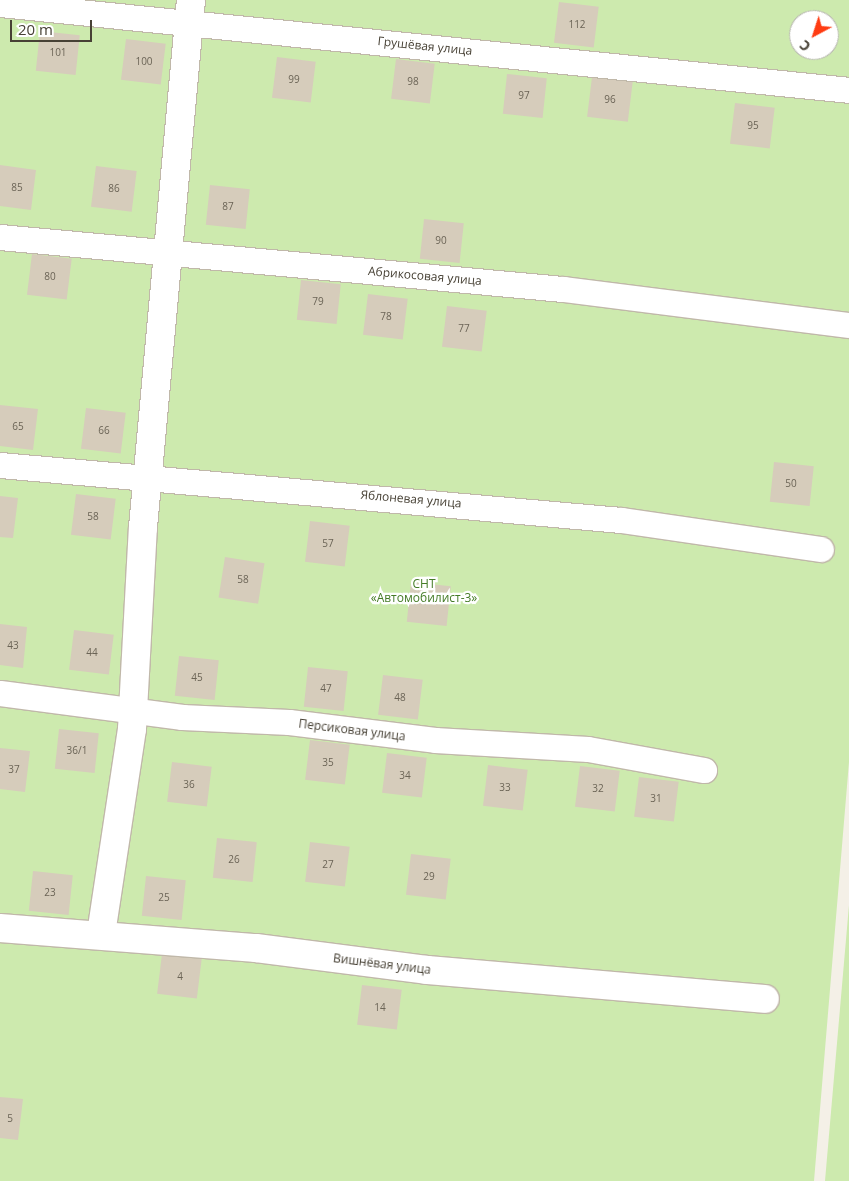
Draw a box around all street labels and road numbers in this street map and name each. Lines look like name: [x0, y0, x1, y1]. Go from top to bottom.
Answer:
street label: Грушёвая улица: [377, 34, 473, 58]
street label: Абрикосовая улица: [368, 264, 482, 288]
street label: Яблоневая улица: [360, 487, 462, 511]
street label: Персиковая улица: [298, 716, 406, 744]
street label: Вишнёвая улица: [332, 951, 432, 977]

